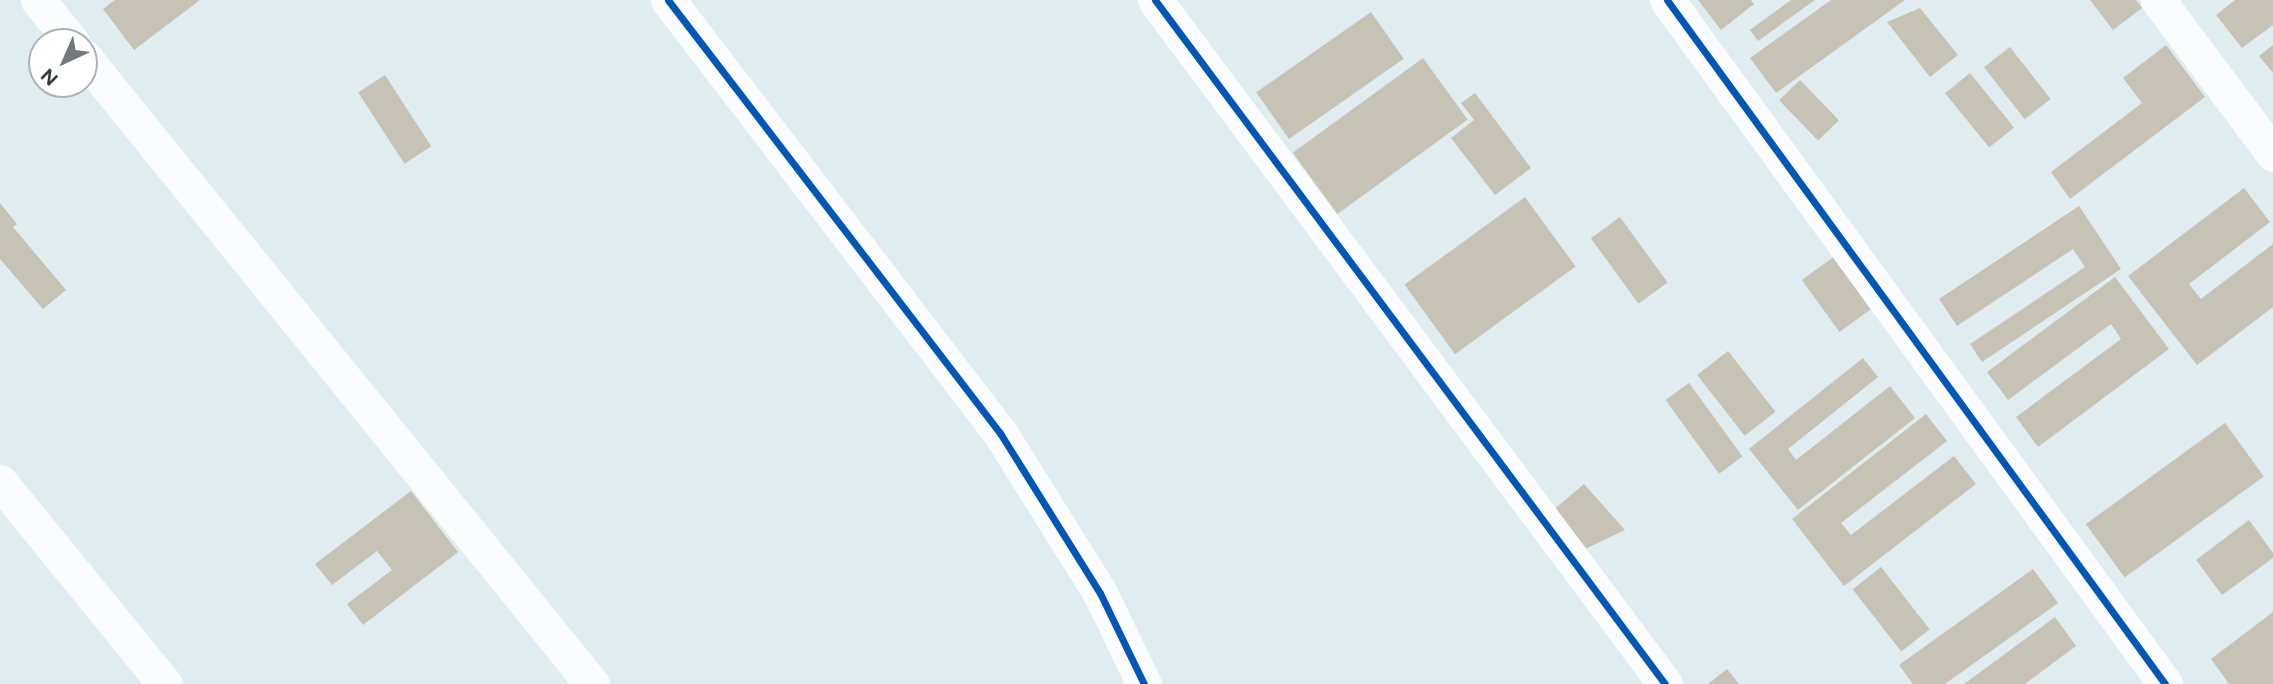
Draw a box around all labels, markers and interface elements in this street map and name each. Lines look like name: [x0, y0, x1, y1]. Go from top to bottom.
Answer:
north arrow: [28, 28, 98, 98]
text: N: [36, 64, 63, 90]

